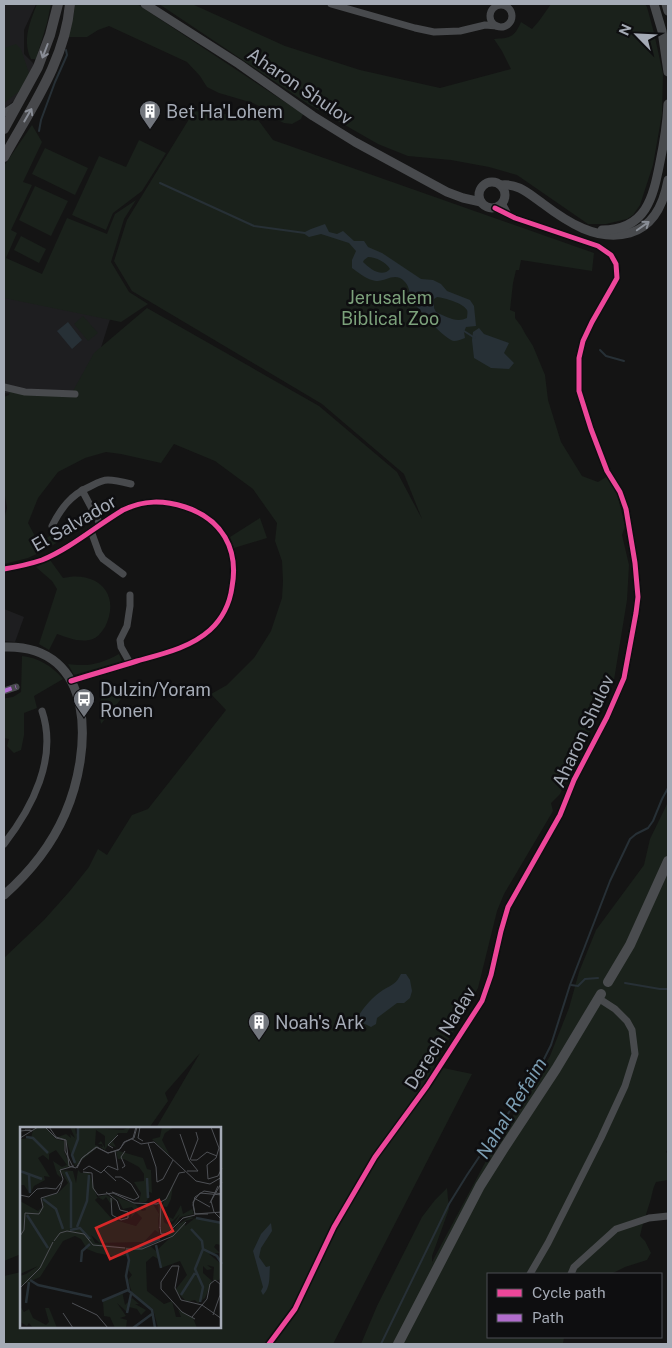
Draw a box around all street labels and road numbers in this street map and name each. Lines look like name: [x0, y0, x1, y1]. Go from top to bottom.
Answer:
street label: Aharon Shulov: [244, 43, 356, 129]
street label: El Salvador: [28, 490, 120, 556]
street label: Aharon Shulov: [548, 671, 618, 791]
street label: Derech Nadav: [400, 983, 480, 1093]

